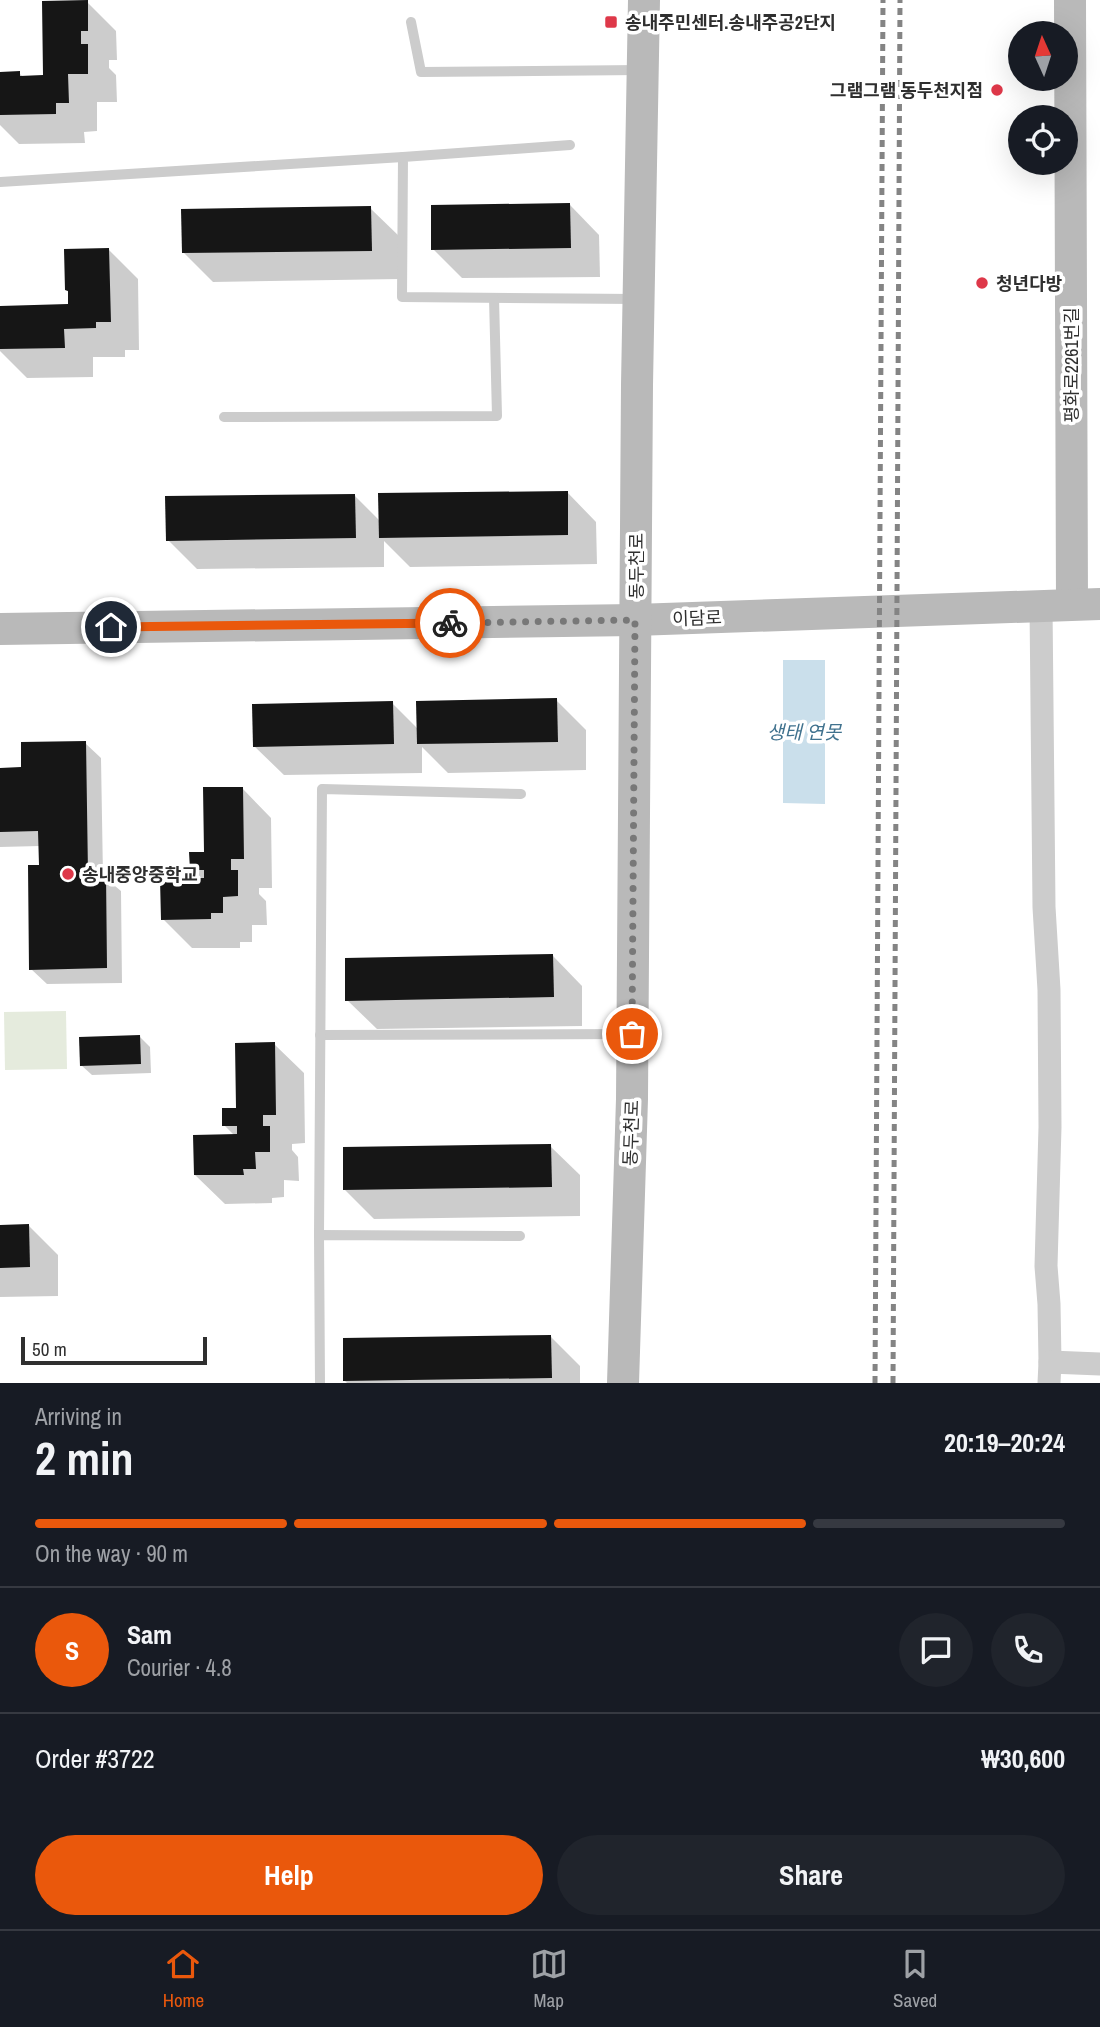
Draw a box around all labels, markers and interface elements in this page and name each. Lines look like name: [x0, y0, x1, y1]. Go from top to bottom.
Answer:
place label: 송내주민센터.송내주공2단지: [625, 10, 836, 35]
marker: 송내주민센터.송내주공2단지: [603, 14, 619, 30]
north arrow: [1008, 21, 1078, 91]
map controls: [1008, 21, 1078, 175]
place label: 그램그램 동두천지점: [830, 78, 983, 103]
marker: 그램그램 동두천지점: [989, 82, 1005, 98]
button: locate: [1008, 105, 1078, 175]
place label: 청년다방: [996, 271, 1062, 296]
marker: 청년다방: [974, 275, 990, 291]
street label: 평화로2261번길: [1059, 307, 1084, 423]
street label: 동두천로: [624, 533, 649, 599]
courier: [415, 588, 485, 658]
pin: [81, 597, 141, 657]
icon: bike: [431, 604, 469, 642]
street label: 이담로: [672, 605, 722, 631]
icon: home: [92, 608, 130, 646]
water label: 생태 연못: [767, 719, 843, 745]
place label: 송내중앙중학교: [82, 862, 198, 887]
marker: 송내중앙중학교: [60, 866, 76, 882]
pin: [602, 1004, 662, 1064]
icon: bag: [613, 1015, 651, 1053]
street label: 동두천로: [617, 1099, 645, 1167]
scale bar: [21, 1334, 206, 1366]
text: 50 m: [32, 1336, 67, 1362]
text: Arriving in: [35, 1401, 122, 1432]
text: 20:19–20:24: [944, 1425, 1065, 1460]
text: 2 min: [35, 1427, 134, 1489]
text: On the way · 90 m: [35, 1538, 188, 1569]
button: chat: [899, 1613, 973, 1687]
button: phone: [991, 1613, 1065, 1687]
text: Sam: [127, 1617, 172, 1652]
text: S: [65, 1633, 79, 1668]
text: Courier · 4.8: [127, 1652, 232, 1683]
text: Order #3722: [35, 1741, 155, 1776]
text: ₩30,600: [981, 1741, 1065, 1776]
button: Help: [35, 1835, 543, 1915]
button: Share: [557, 1835, 1065, 1915]
tab: Home: [163, 1945, 204, 2013]
tab: Map: [530, 1945, 568, 2013]
tab: Saved: [893, 1945, 937, 2013]

